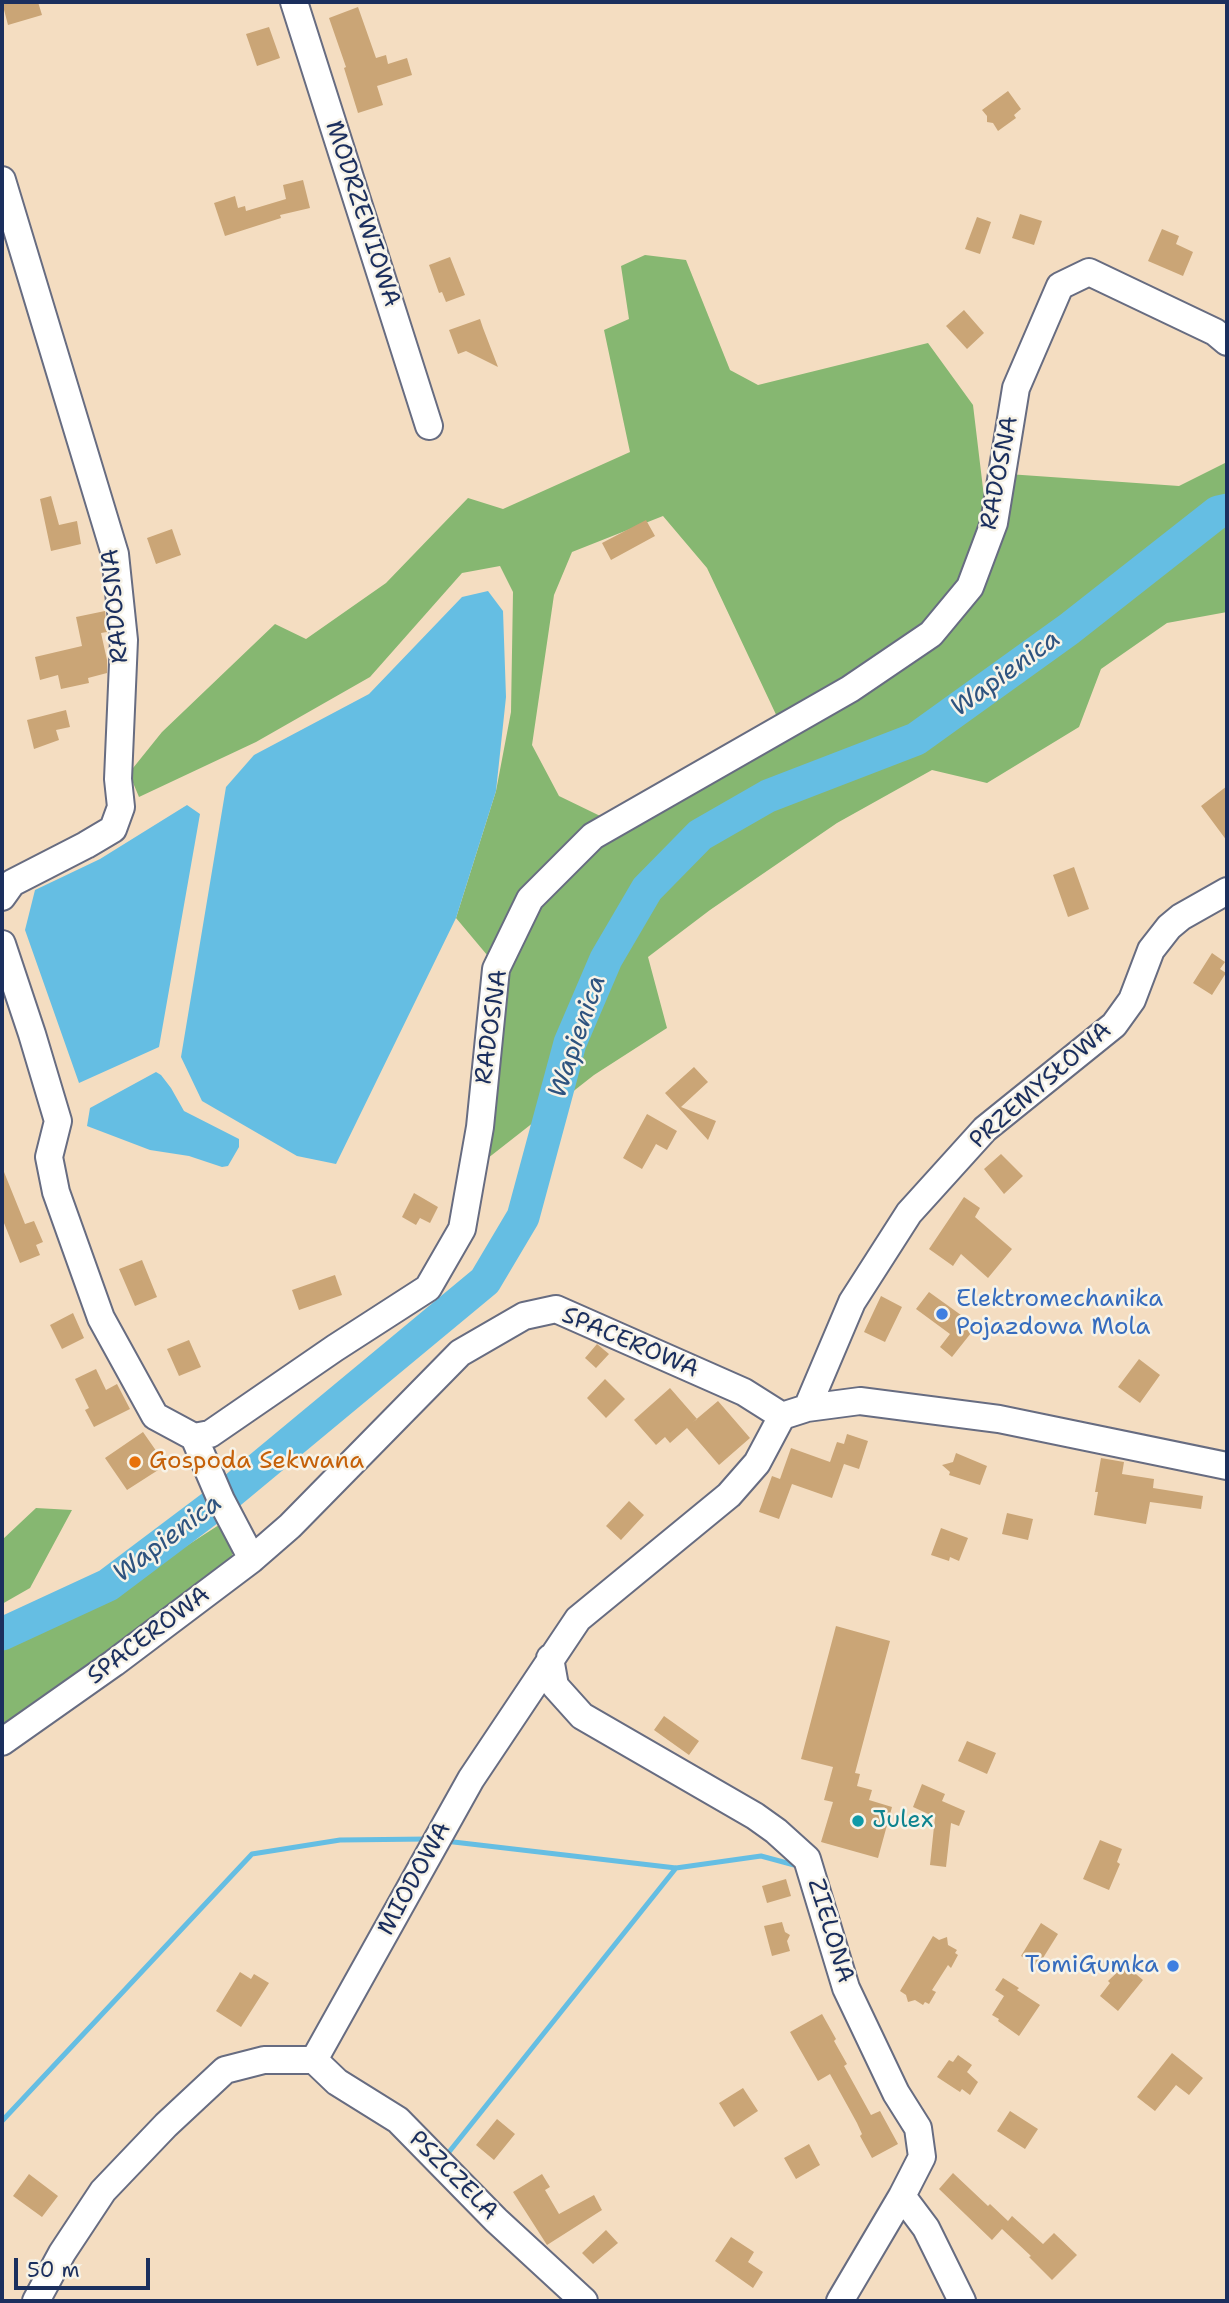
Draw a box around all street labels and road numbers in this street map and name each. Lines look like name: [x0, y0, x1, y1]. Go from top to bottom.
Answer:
street label: MODRZEWIOWA: [318, 117, 406, 311]
street label: RADOSNA: [975, 414, 1025, 532]
street label: RADOSNA: [97, 547, 135, 665]
street label: RADOSNA: [470, 968, 514, 1086]
street label: PRZEMYSŁOWA: [964, 1017, 1118, 1155]
street label: SPACEROWA: [557, 1301, 703, 1385]
street label: SPACEROWA: [82, 1581, 216, 1691]
street label: MIODOWA: [372, 1817, 458, 1941]
street label: ZIELONA: [801, 1876, 859, 1986]
street label: PSZCZELA: [402, 2125, 504, 2227]

